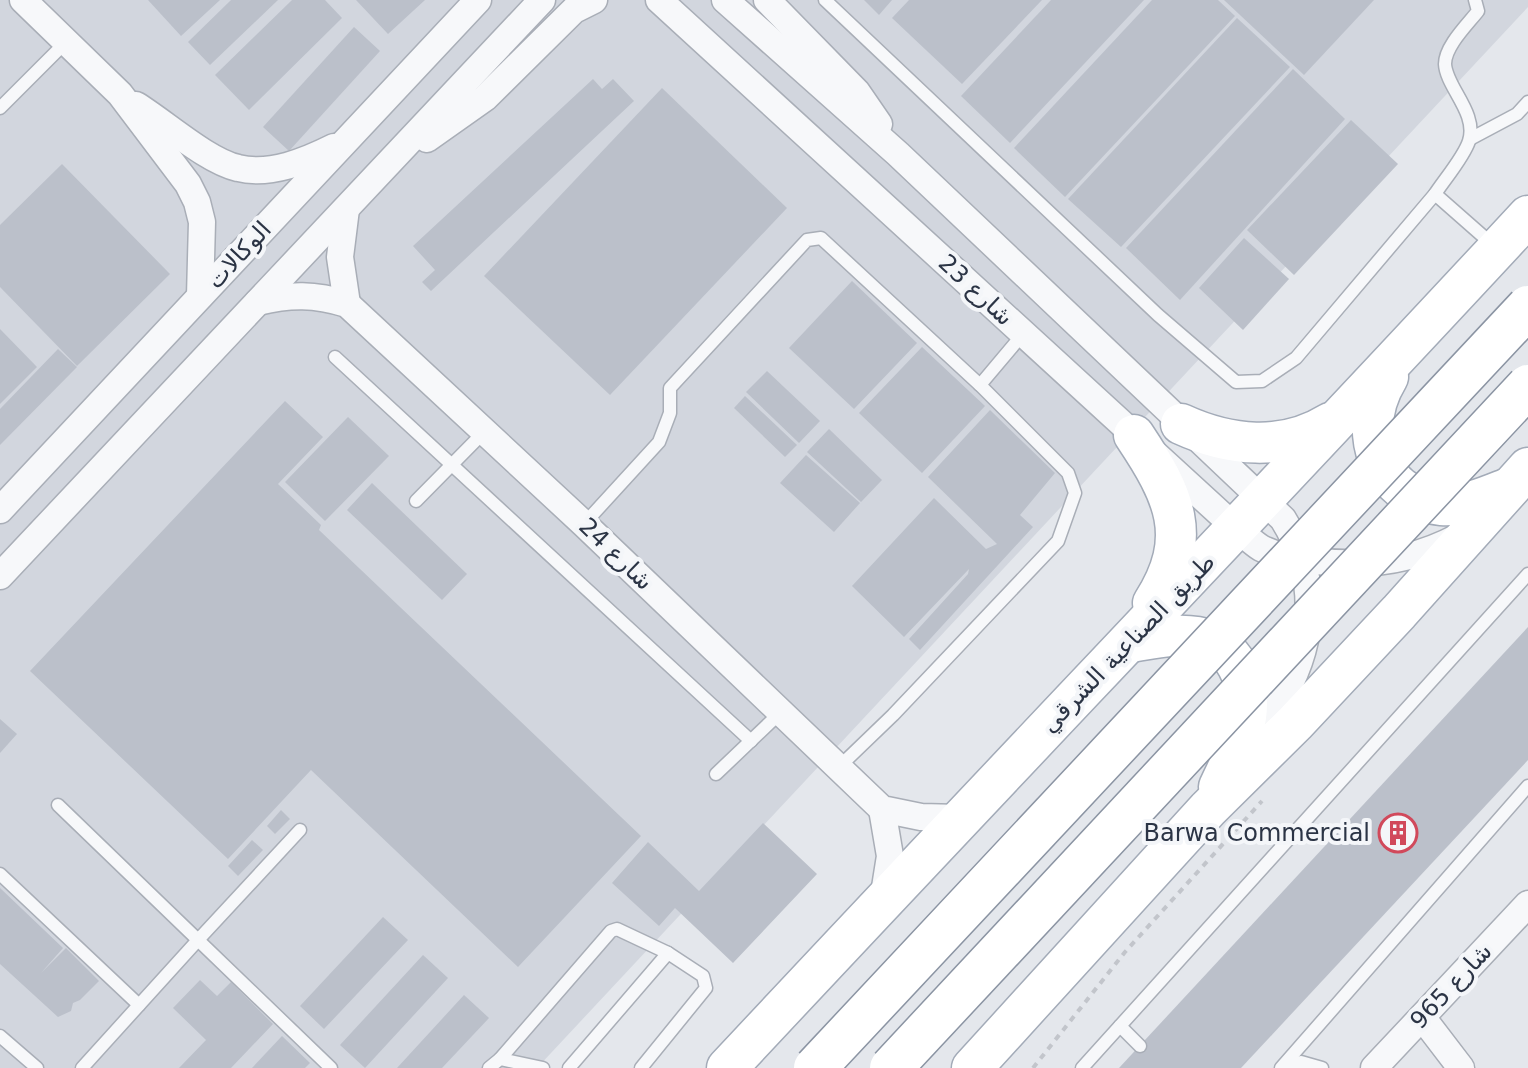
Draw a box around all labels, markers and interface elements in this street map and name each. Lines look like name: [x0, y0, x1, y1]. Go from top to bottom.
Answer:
street label: الوكالات: [201, 216, 277, 294]
street label: شارع 23: [933, 249, 1019, 331]
street label: شارع 24: [573, 512, 659, 596]
street label: طريق الصناعية الشرقي: [1035, 548, 1221, 738]
building icon: Barwa Commercial: [1377, 812, 1419, 854]
place label: Barwa Commercial: [1143, 819, 1370, 847]
street label: شارع 965: [1404, 937, 1498, 1035]

